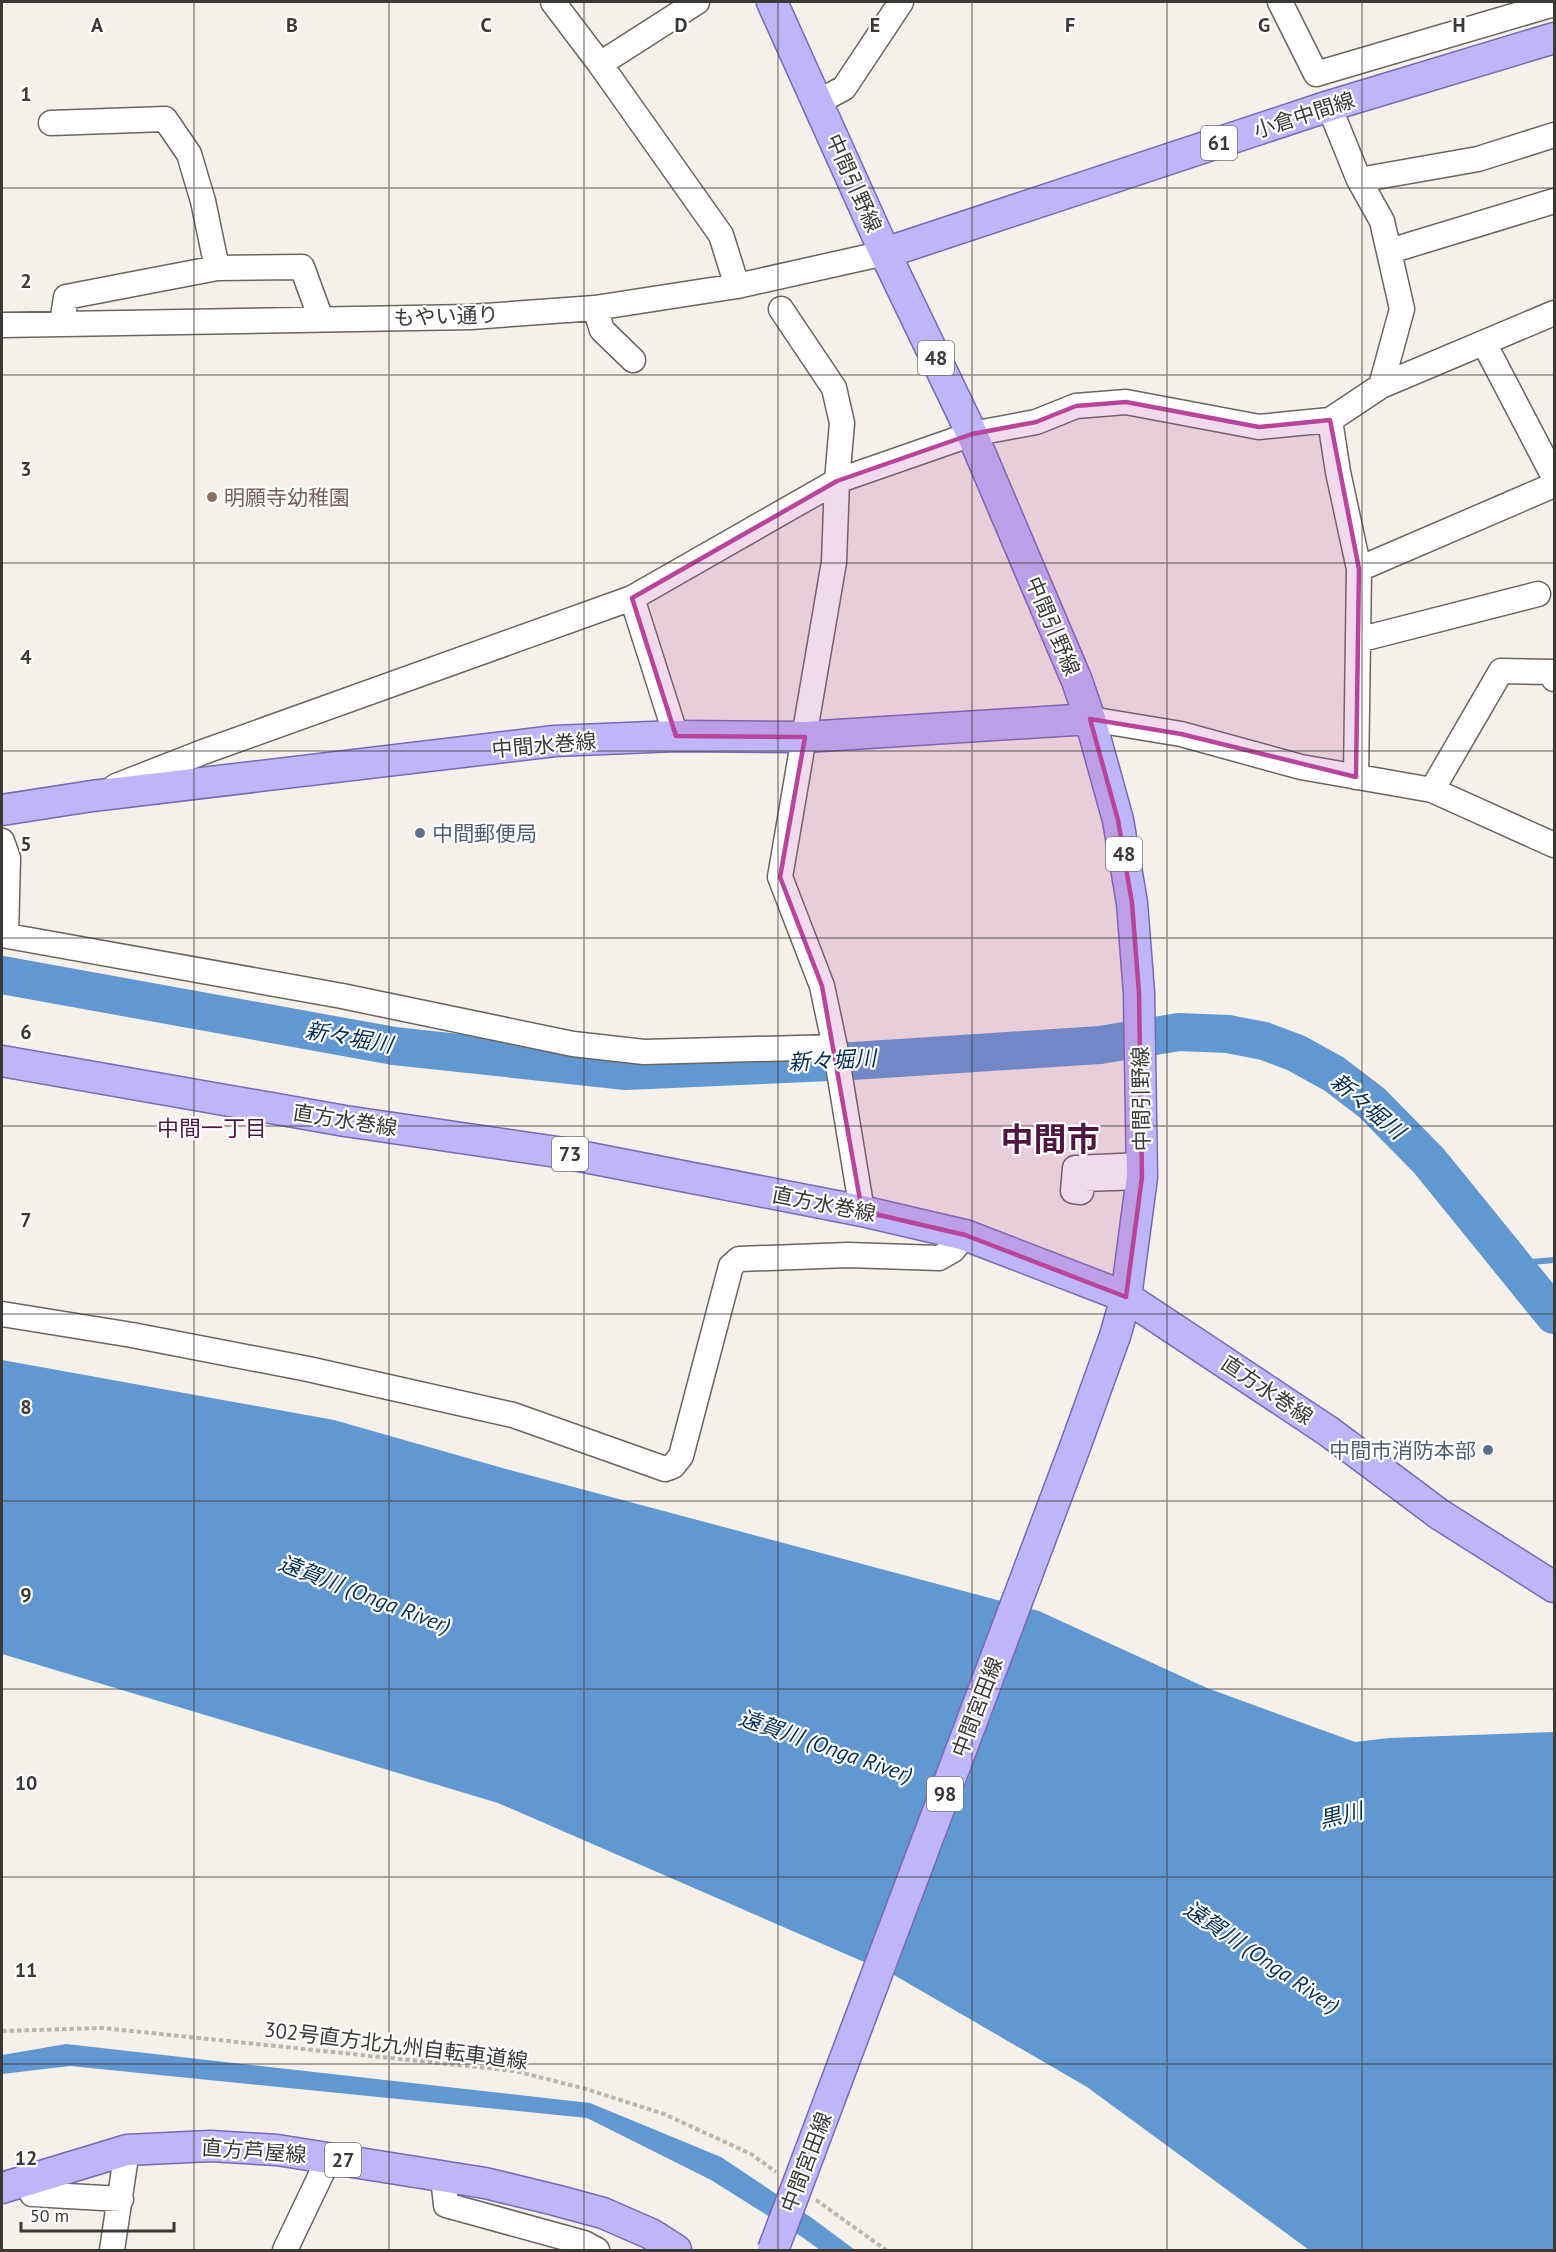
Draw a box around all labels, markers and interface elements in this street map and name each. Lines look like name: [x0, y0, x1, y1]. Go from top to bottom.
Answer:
text: A: [91, 12, 104, 38]
text: B: [286, 12, 298, 38]
text: C: [480, 12, 492, 38]
text: D: [675, 12, 688, 38]
text: E: [870, 12, 880, 38]
text: F: [1065, 12, 1075, 38]
text: G: [1258, 12, 1270, 38]
text: H: [1452, 12, 1466, 38]
text: 1: [20, 81, 32, 107]
street label: 小倉中間線: [1250, 86, 1358, 144]
road number: 61: [1201, 126, 1237, 160]
street label: 中間引野線: [820, 130, 888, 236]
text: 2: [20, 268, 32, 294]
street label: もやい通り: [393, 301, 499, 331]
road number: 48: [918, 341, 954, 375]
text: 3: [20, 456, 32, 482]
place label: 明願寺幼稚園: [224, 484, 350, 511]
marker: 明願寺幼稚園: [205, 490, 219, 504]
street label: 中間引野線: [1020, 572, 1086, 680]
text: 4: [20, 644, 32, 670]
street label: 中間水巻線: [491, 727, 597, 763]
place label: 中間郵便局: [432, 820, 537, 847]
marker: 中間郵便局: [413, 826, 427, 840]
text: 5: [20, 831, 32, 857]
road number: 48: [1106, 837, 1142, 871]
water label: 新々堀川: [303, 1016, 397, 1059]
text: 6: [20, 1019, 32, 1045]
water label: 新々堀川: [787, 1044, 879, 1076]
street label: 中間引野線: [1127, 1046, 1155, 1152]
water label: 新々堀川: [1325, 1067, 1412, 1146]
street label: 直方水巻線: [291, 1098, 399, 1142]
district label: 中間一丁目: [157, 1114, 267, 1142]
district label: 中間市: [1001, 1117, 1100, 1160]
road number: 73: [552, 1137, 588, 1171]
street label: 直方水巻線: [770, 1181, 878, 1227]
text: 7: [20, 1207, 32, 1233]
street label: 直方水巻線: [1216, 1349, 1318, 1431]
text: 8: [20, 1394, 32, 1420]
place label: 中間市消防本部: [1329, 1437, 1476, 1464]
marker: 中間市消防本部: [1481, 1443, 1495, 1457]
water label: 遠賀川 (Onga River): [275, 1548, 455, 1640]
text: 9: [20, 1582, 32, 1608]
street label: 中間宮田線: [946, 1653, 1008, 1761]
water label: 遠賀川 (Onga River): [736, 1703, 916, 1789]
text: 10: [15, 1770, 37, 1796]
road number: 98: [927, 1777, 963, 1811]
water label: 黒川: [1316, 1796, 1368, 1834]
water label: 遠賀川 (Onga River): [1179, 1895, 1345, 2019]
text: 11: [15, 1957, 37, 1983]
street label: 302号直方北九州自転車道線: [263, 2015, 529, 2075]
street label: 中間宮田線: [775, 2108, 837, 2216]
street label: 直方芦屋線: [201, 2134, 307, 2168]
road number: 27: [325, 2143, 361, 2177]
text: 12: [15, 2145, 37, 2171]
scale bar: [21, 2195, 174, 2233]
text: 50 m: [30, 2204, 69, 2227]

